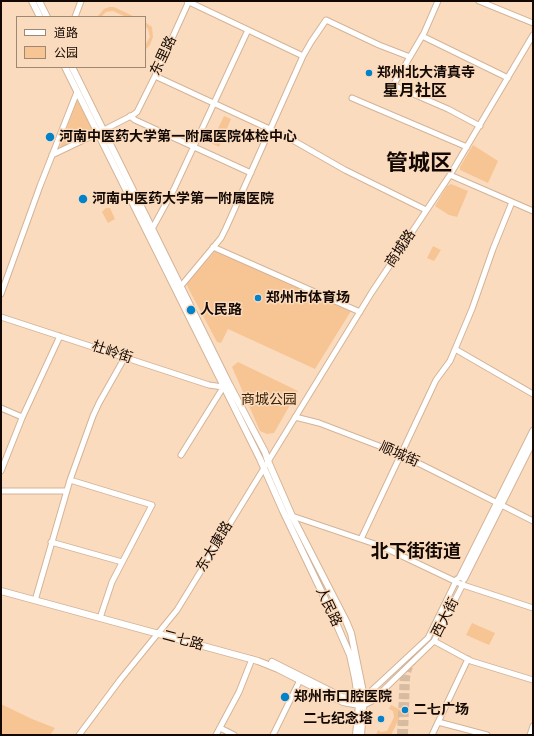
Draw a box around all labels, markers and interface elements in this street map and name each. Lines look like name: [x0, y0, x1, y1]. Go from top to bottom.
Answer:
legend: [16, 16, 146, 68]
text: 道路: [54, 24, 78, 41]
street label: 东里路: [148, 33, 180, 79]
text: 公园: [54, 44, 78, 61]
place label: 郑州北大清真寺: [377, 65, 475, 81]
marker: 郑州北大清真寺: [364, 68, 374, 78]
district label: 星月社区: [383, 82, 447, 102]
place label: 河南中医药大学第一附属医院体检中心: [59, 129, 297, 145]
marker: 河南中医药大学第一附属医院体检中心: [44, 131, 56, 143]
district label: 管城区: [386, 151, 452, 177]
place label: 河南中医药大学第一附属医院: [92, 191, 274, 207]
marker: 河南中医药大学第一附属医院: [77, 193, 89, 205]
street label: 商城路: [382, 227, 420, 271]
place label: 郑州市体育场: [266, 290, 350, 306]
marker: 郑州市体育场: [253, 293, 263, 303]
place label: 人民路: [200, 302, 242, 318]
marker: 人民路: [185, 304, 197, 316]
street label: 杜岭街: [89, 339, 135, 367]
park label: 商城公园: [241, 392, 297, 408]
street label: 顺城街: [376, 439, 422, 471]
street label: 东太康路: [193, 519, 237, 575]
district label: 北下街街道: [371, 541, 461, 563]
street label: 人民路: [312, 584, 344, 630]
street label: 西大街: [429, 595, 463, 641]
street label: 二七路: [161, 627, 205, 655]
place label: 郑州市口腔医院: [294, 689, 392, 705]
marker: 郑州市口腔医院: [279, 691, 291, 703]
place label: 二七广场: [413, 702, 469, 718]
marker: 二七广场: [400, 705, 410, 715]
place label: 二七纪念塔: [303, 711, 373, 727]
marker: 二七纪念塔: [376, 714, 386, 724]

